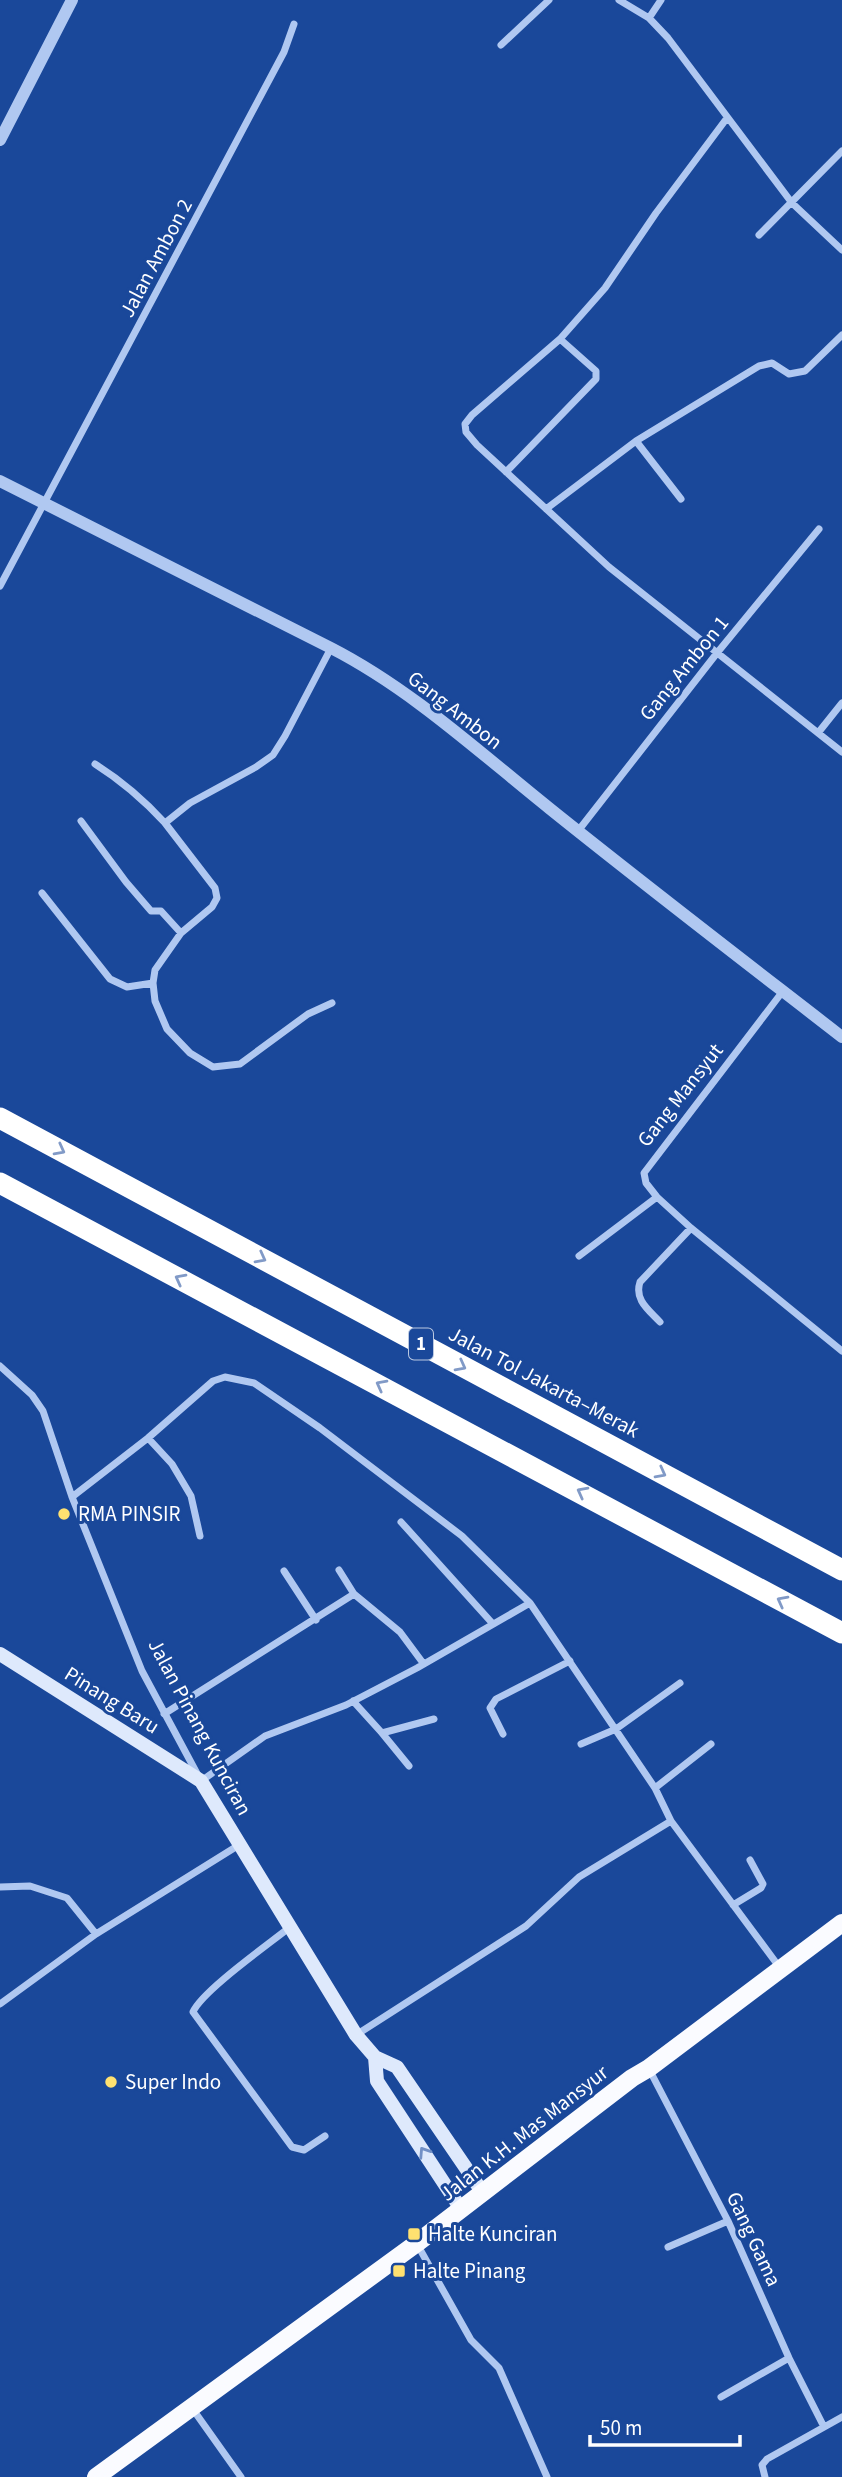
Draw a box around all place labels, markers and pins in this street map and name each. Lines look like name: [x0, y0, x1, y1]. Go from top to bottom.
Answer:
place label: RMA PINSIR: [78, 1499, 181, 1529]
marker: RMA PINSIR: [56, 1506, 72, 1522]
place label: Super Indo: [125, 2067, 221, 2097]
marker: Super Indo: [103, 2074, 119, 2090]
place label: Halte Kunciran: [428, 2219, 557, 2249]
marker: Halte Kunciran: [406, 2226, 422, 2242]
place label: Halte Pinang: [413, 2256, 526, 2286]
marker: Halte Pinang: [391, 2263, 407, 2279]

